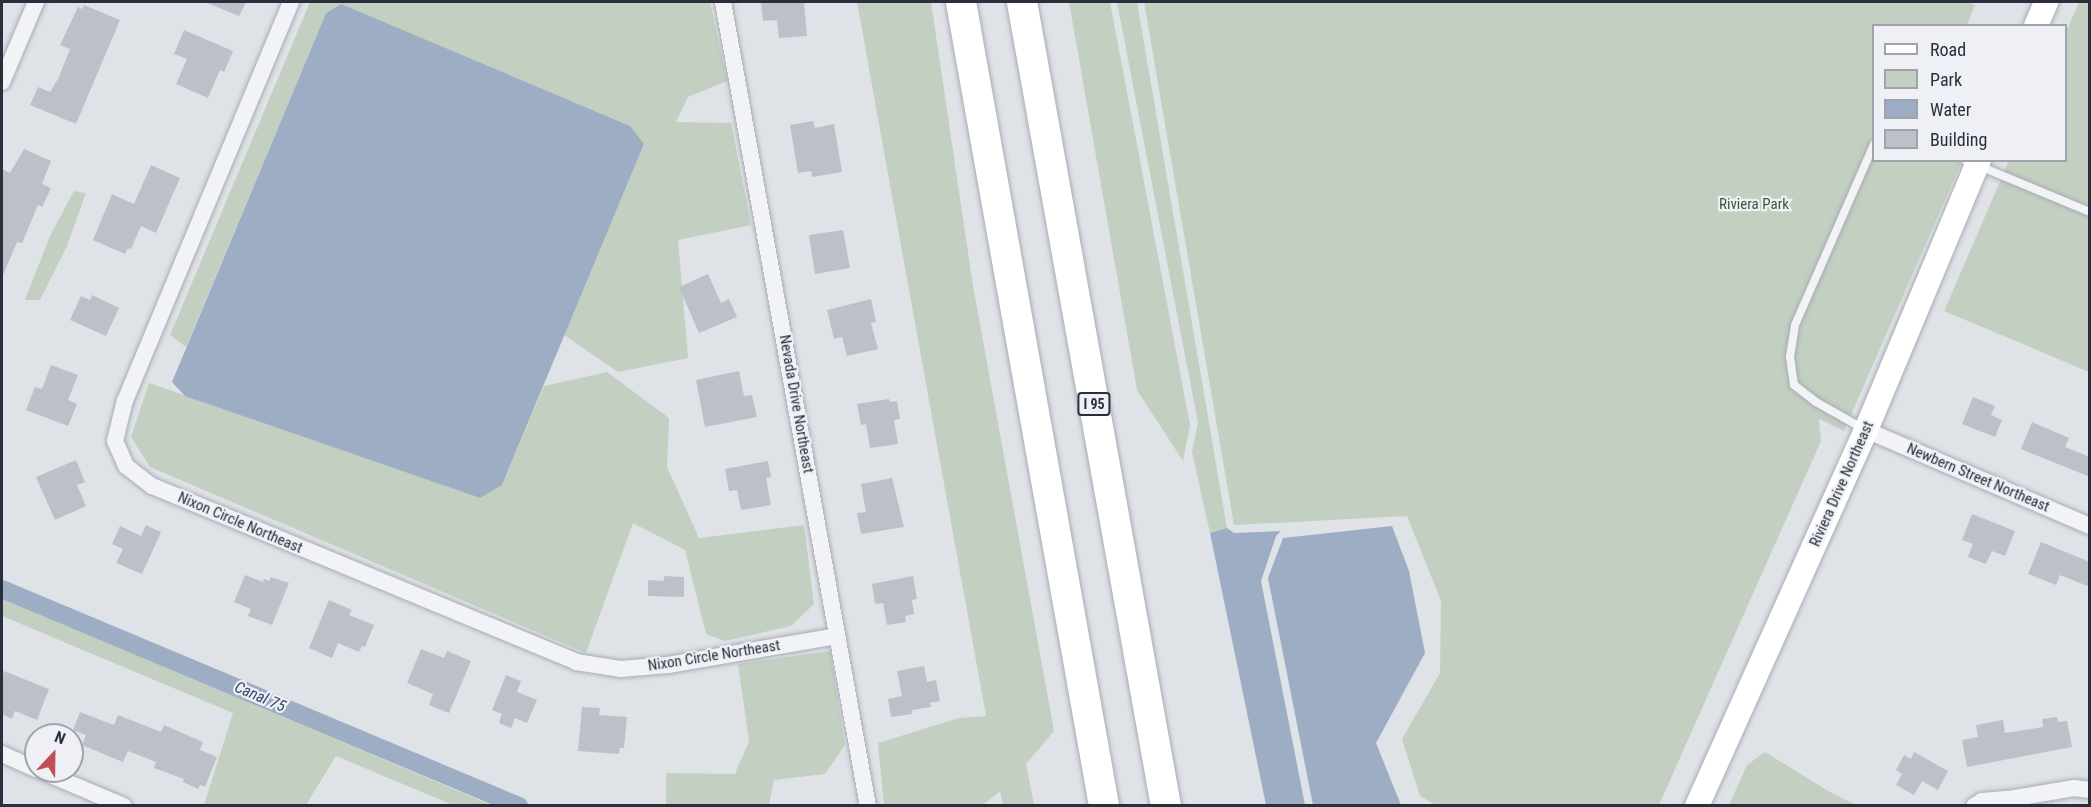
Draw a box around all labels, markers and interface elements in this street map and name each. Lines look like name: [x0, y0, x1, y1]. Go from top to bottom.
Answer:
legend: [1872, 24, 2067, 162]
text: Road: [1930, 39, 1966, 60]
text: Park: [1930, 69, 1962, 90]
text: Water: [1930, 99, 1971, 120]
text: Building: [1930, 129, 1987, 150]
park label: Riviera Park: [1719, 196, 1789, 214]
street label: Nevada Drive Northeast: [775, 333, 817, 475]
road number: I 95: [1076, 393, 1112, 415]
street label: Riviera Drive Northeast: [1806, 418, 1878, 550]
street label: Newbern Street Northeast: [1904, 440, 2052, 516]
street label: Nixon Circle Northeast: [175, 489, 305, 557]
street label: Nixon Circle Northeast: [647, 637, 781, 675]
water label: Canal 75: [232, 678, 288, 716]
north arrow: [24, 723, 84, 783]
text: N: [52, 727, 68, 748]

